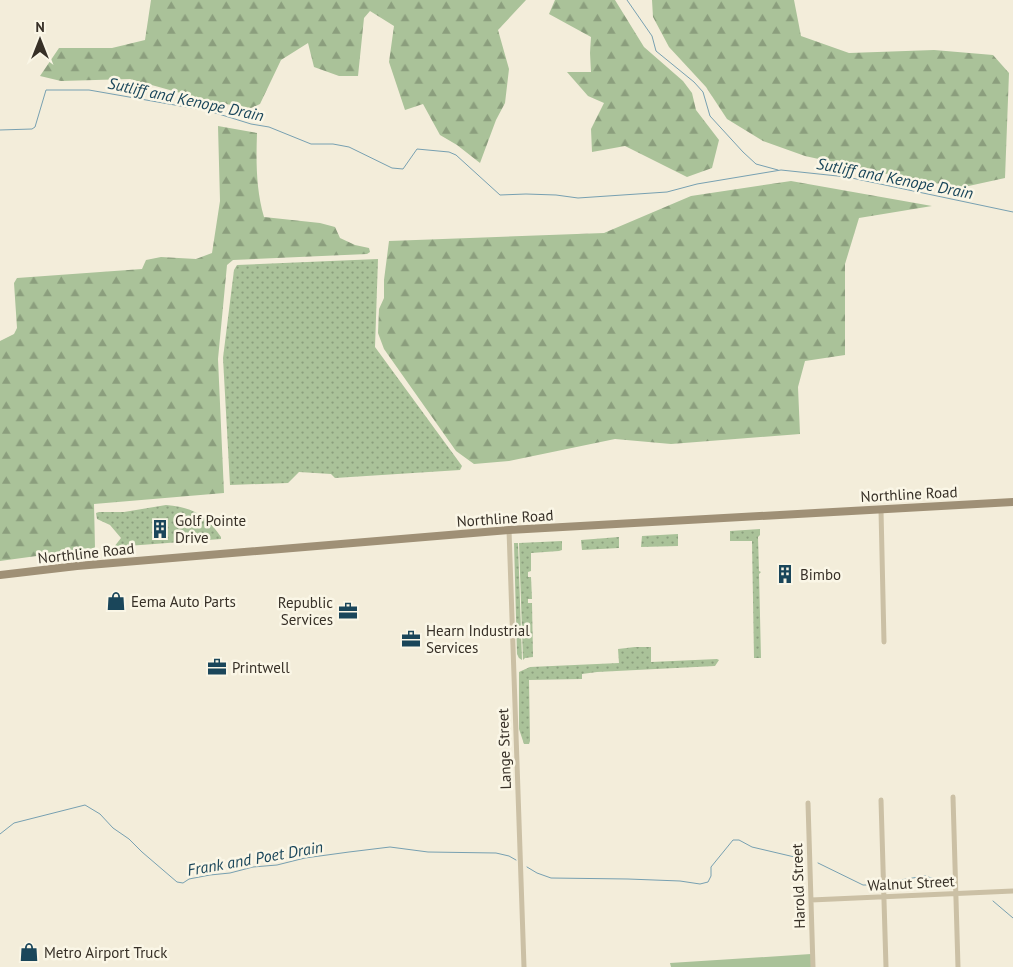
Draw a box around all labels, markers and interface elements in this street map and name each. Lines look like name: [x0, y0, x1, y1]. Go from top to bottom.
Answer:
north arrow: [15, 15, 65, 65]
text: N: [35, 18, 45, 36]
water label: Sutliff and Kenope Drain: [106, 73, 266, 125]
water label: Sutliff and Kenope Drain: [815, 153, 975, 203]
street label: Northline Road: [860, 482, 958, 506]
street label: Northline Road: [456, 505, 554, 531]
place label: Golf Pointe Drive: [175, 511, 246, 547]
building icon: Golf Pointe Drive: [149, 518, 171, 540]
street label: Northline Road: [37, 538, 135, 568]
building icon: Bimbo: [774, 563, 796, 585]
place label: Bimbo: [800, 565, 841, 584]
shop icon: Eema Auto Parts: [105, 590, 127, 612]
place label: Eema Auto Parts: [131, 592, 236, 611]
place label: Republic Services: [278, 593, 333, 629]
office icon: Republic Services: [337, 600, 359, 622]
place label: Hearn Industrial Services: [426, 621, 530, 657]
office icon: Hearn Industrial Services: [400, 628, 422, 650]
office icon: Printwell: [206, 656, 228, 678]
place label: Printwell: [232, 658, 290, 677]
street label: Lange Street: [493, 708, 515, 790]
water label: Frank and Poet Drain: [186, 836, 324, 880]
street label: Harold Street: [787, 843, 809, 929]
street label: Walnut Street: [867, 871, 955, 895]
shop icon: Metro Airport Truck: [18, 941, 40, 963]
place label: Metro Airport Truck: [44, 943, 168, 962]

